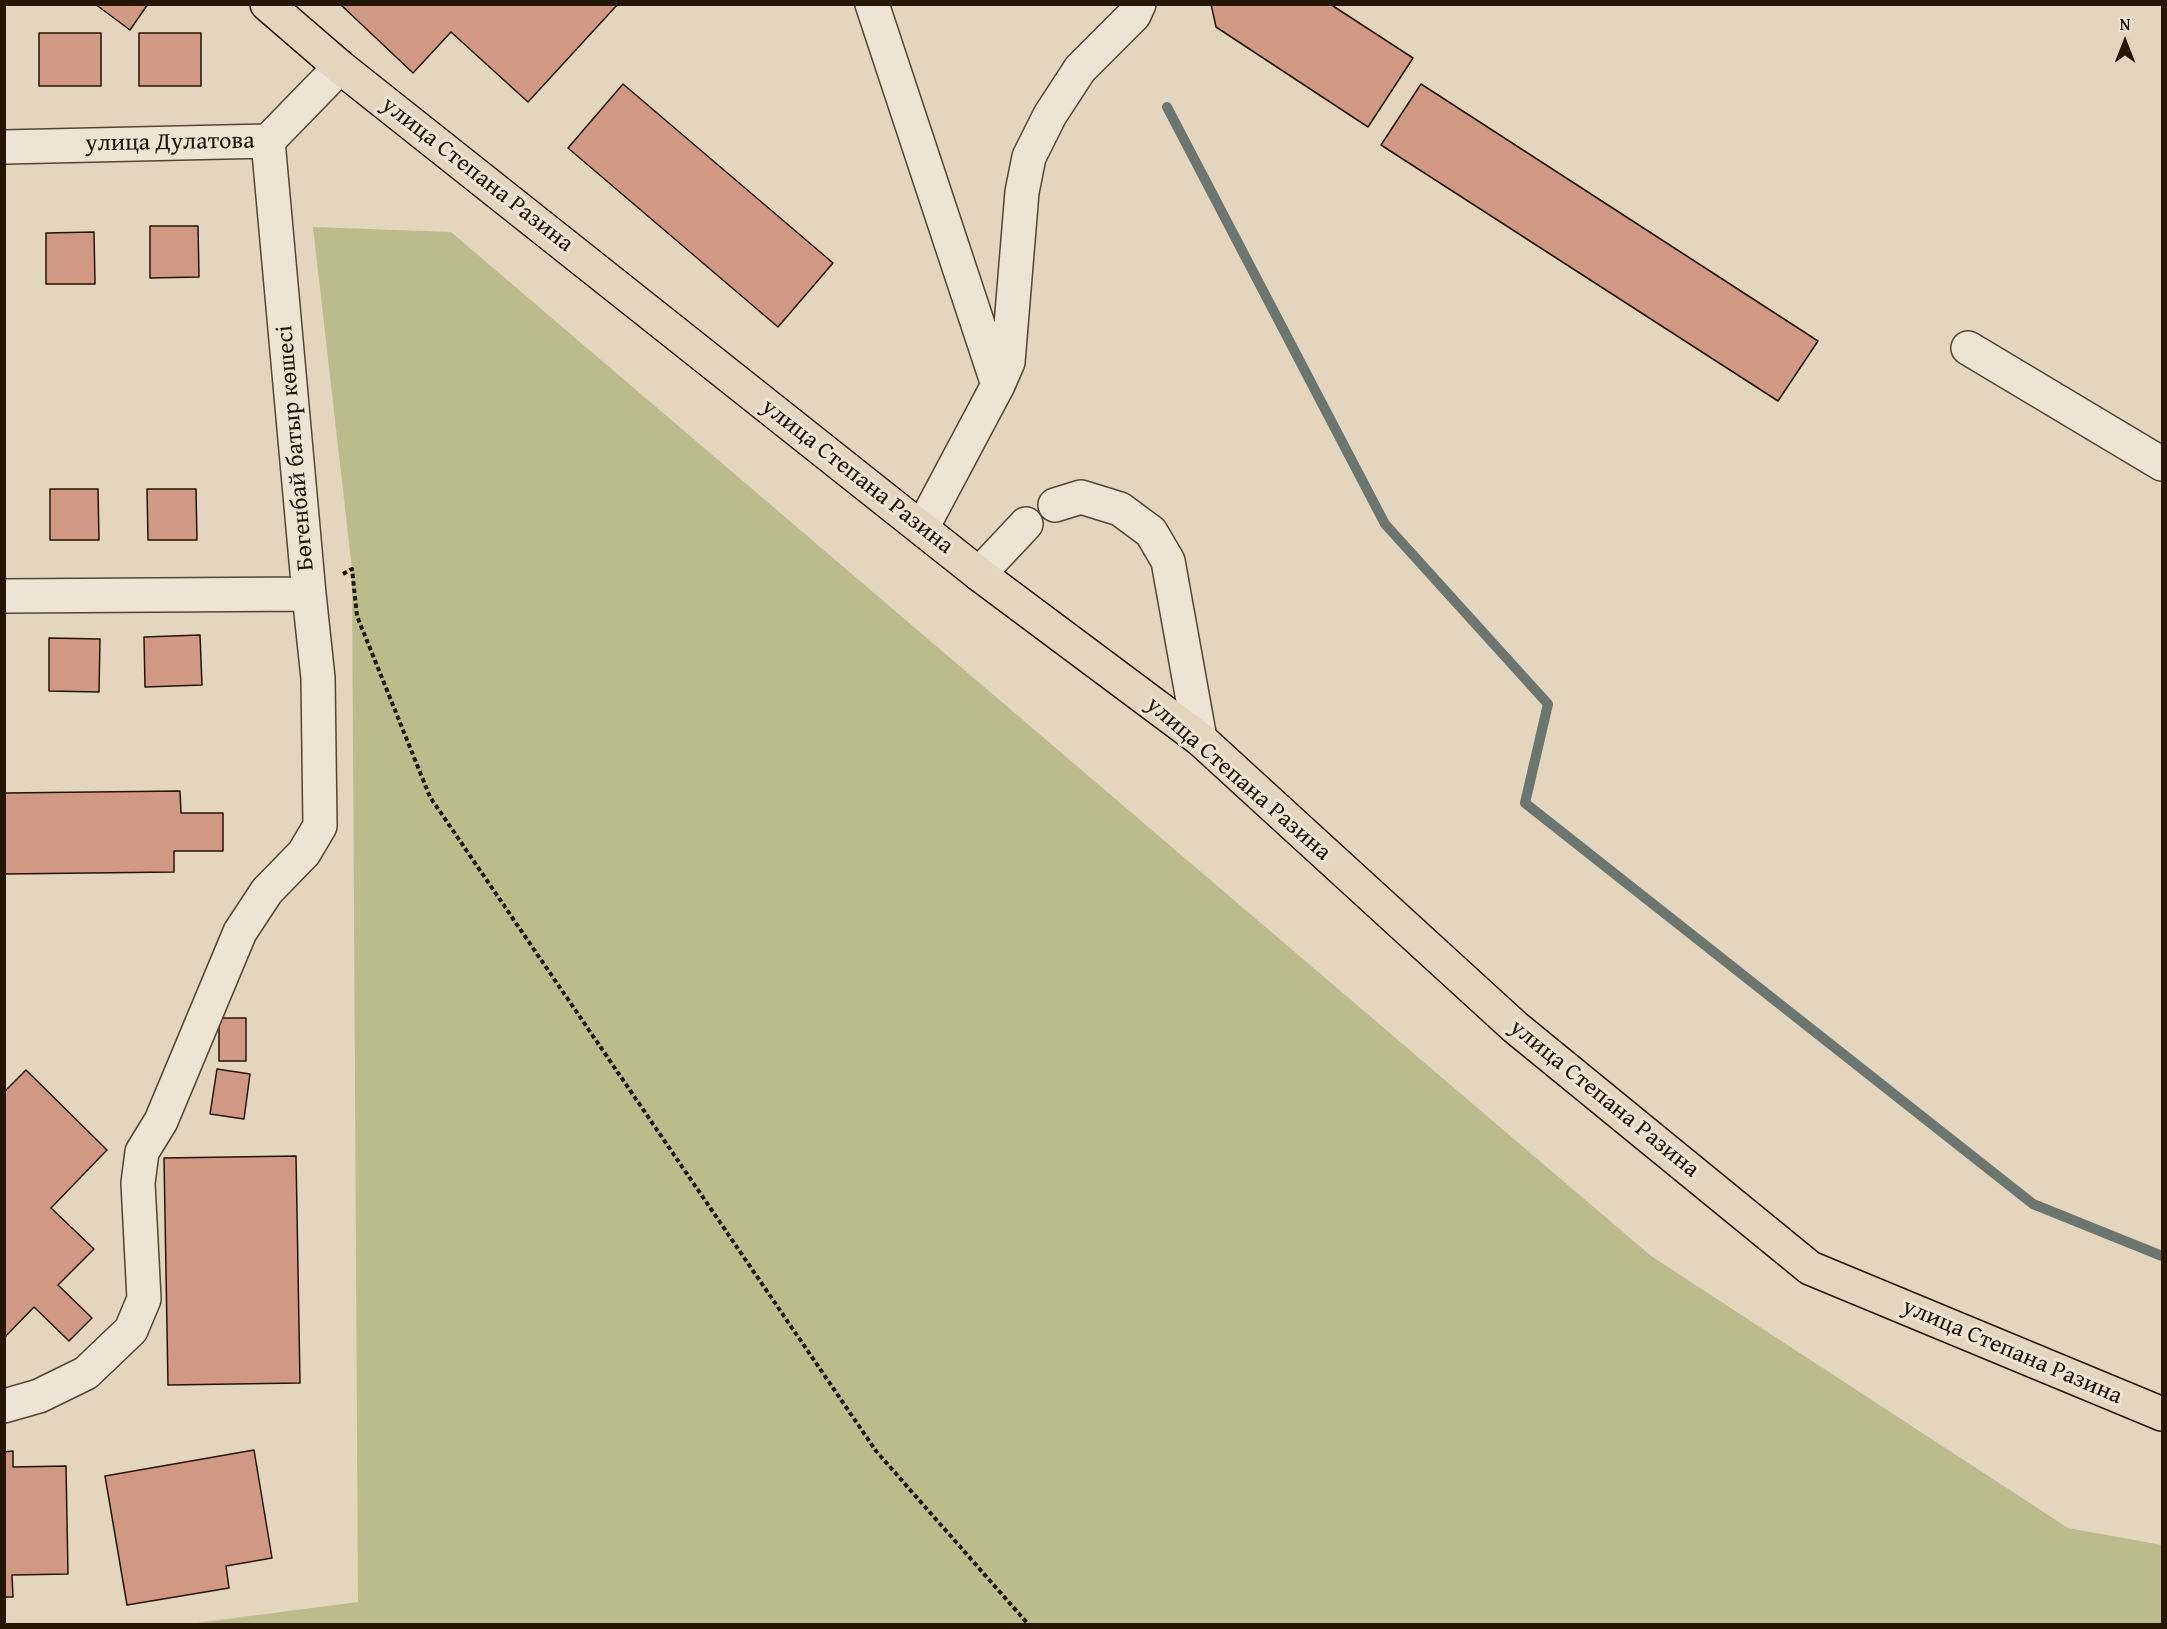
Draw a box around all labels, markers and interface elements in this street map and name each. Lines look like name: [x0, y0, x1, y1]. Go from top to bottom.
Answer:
north arrow: [2095, 12, 2155, 72]
text: N: [2120, 12, 2130, 36]
street label: улица Степана Разина: [375, 91, 579, 259]
street label: улица Дулатова: [85, 127, 255, 159]
street label: Бөгенбай батыр көшесі: [271, 324, 321, 572]
street label: улица Степана Разина: [755, 393, 959, 561]
street label: улица Степана Разина: [1140, 691, 1336, 867]
street label: улица Степана Разина: [1503, 1014, 1705, 1184]
street label: улица Степана Разина: [1898, 1293, 2126, 1411]

